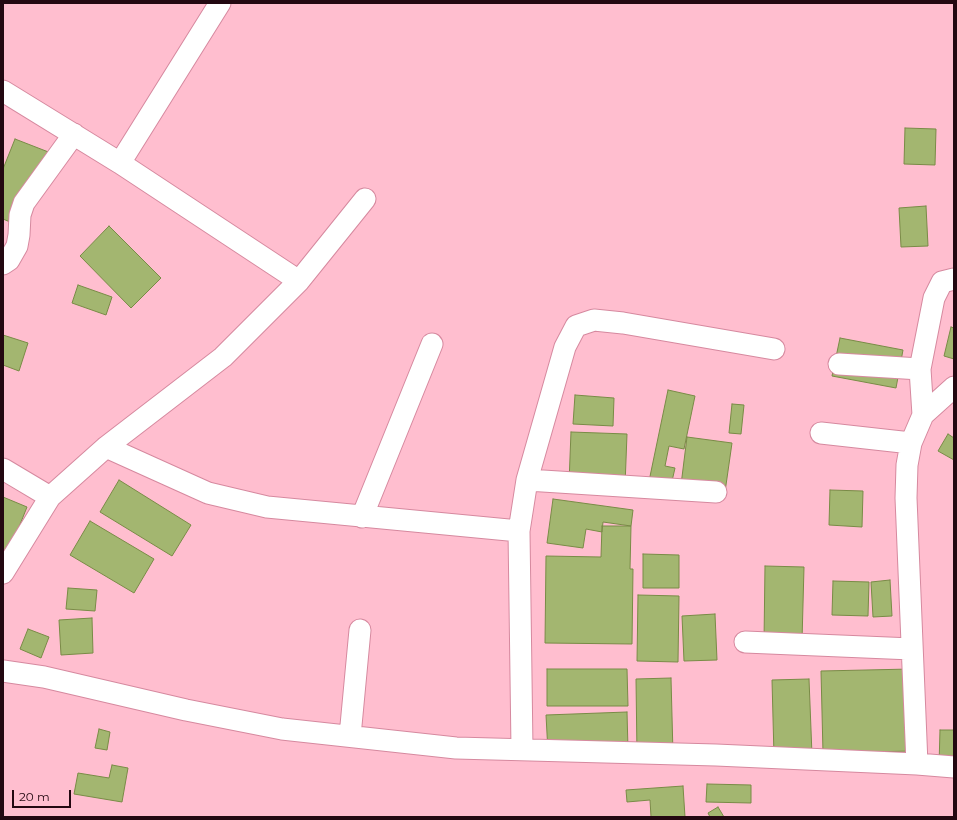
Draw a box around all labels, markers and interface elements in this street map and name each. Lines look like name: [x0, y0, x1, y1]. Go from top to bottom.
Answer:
scale bar: [14, 782, 73, 808]
text: 20 m: [19, 789, 50, 804]

